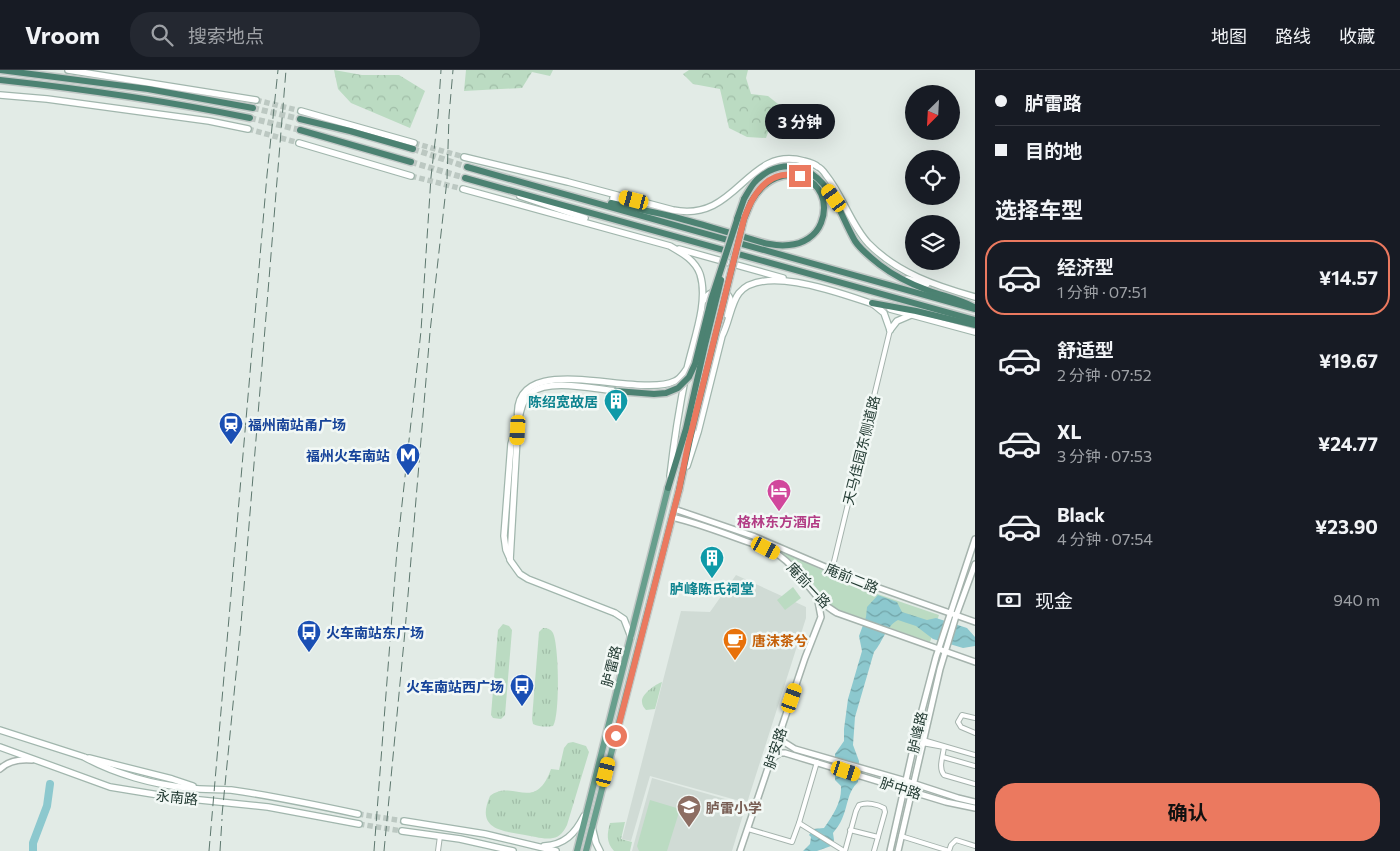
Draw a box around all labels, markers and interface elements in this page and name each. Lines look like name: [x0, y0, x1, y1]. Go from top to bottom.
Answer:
search box: [130, 12, 480, 57]
text: Vroom: [25, 20, 100, 49]
icon: search: [148, 21, 176, 49]
text: 搜索地点: [188, 24, 264, 47]
text: 地图: [1211, 25, 1247, 47]
text: 路线: [1275, 25, 1311, 47]
text: 收藏: [1339, 25, 1375, 47]
north arrow: [905, 85, 960, 140]
map controls: [905, 85, 960, 270]
text: 胪雷路: [1025, 91, 1082, 114]
callout: 3 分钟: [765, 104, 835, 138]
text: 3 分钟: [778, 112, 822, 131]
text: 目的地: [1025, 139, 1082, 162]
button: locate: [905, 150, 960, 205]
route end: [789, 165, 811, 187]
car: [819, 181, 848, 215]
car: [617, 189, 650, 211]
text: 选择车型: [995, 196, 1083, 223]
button: layers: [905, 215, 960, 270]
icon: car: [997, 255, 1042, 300]
text: 经济型: [1057, 255, 1114, 278]
text: ¥14.57: [1319, 266, 1378, 289]
text: 1 分钟 · 07:51: [1057, 282, 1147, 301]
icon: car: [997, 338, 1042, 383]
text: 舒适型: [1057, 338, 1114, 361]
text: ¥19.67: [1319, 349, 1378, 372]
text: 2 分钟 · 07:52: [1057, 365, 1152, 384]
building icon: 陈绍宽故居: [603, 388, 629, 422]
place label: 陈绍宽故居: [528, 393, 598, 410]
street label: 天马佳园东侧道路: [839, 394, 883, 506]
station icon: 福州南站甬广场: [218, 411, 244, 445]
car: [509, 415, 526, 445]
place label: 福州南站甬广场: [248, 416, 346, 433]
text: XL: [1057, 420, 1082, 443]
icon: car: [997, 421, 1042, 466]
text: ¥24.77: [1318, 432, 1378, 455]
metro station icon: 福州火车南站: [395, 442, 421, 476]
text: 3 分钟 · 07:53: [1057, 446, 1152, 465]
place label: 福州火车南站: [306, 447, 390, 464]
hotel icon: 格林东方酒店: [766, 478, 792, 512]
text: Black: [1057, 503, 1105, 526]
icon: car: [997, 504, 1042, 549]
place label: 格林东方酒店: [737, 513, 821, 530]
text: ¥23.90: [1315, 515, 1378, 538]
text: 4 分钟 · 07:54: [1057, 529, 1153, 548]
car: [749, 535, 782, 561]
building icon: 胪峰陈氏祠堂: [699, 545, 725, 579]
street label: 庵前一路: [784, 559, 834, 611]
street label: 庵前二路: [823, 560, 881, 596]
place label: 胪峰陈氏祠堂: [670, 580, 754, 597]
icon: cash: [995, 586, 1023, 614]
text: 现金: [1035, 589, 1073, 612]
text: 940 m: [1333, 590, 1380, 609]
bus stop icon: 火车南站东广场: [296, 619, 322, 653]
place label: 火车南站东广场: [326, 624, 424, 641]
cafe icon: 唐沫茶兮: [722, 627, 748, 661]
place label: 唐沫茶兮: [752, 632, 808, 649]
street label: 胪雷路: [598, 644, 624, 688]
bus stop icon: 火车南站西广场: [509, 673, 535, 707]
place label: 火车南站西广场: [406, 678, 504, 695]
car: [780, 681, 803, 715]
street label: 胪峰路: [904, 710, 930, 754]
route start: [605, 725, 627, 747]
street label: 胪安路: [760, 725, 790, 771]
car: [595, 756, 616, 788]
car: [829, 759, 862, 783]
street label: 胪中路: [878, 774, 924, 802]
button: 确认: [995, 783, 1380, 841]
street label: 永南路: [155, 786, 199, 808]
school or university icon: 胪雷小学: [676, 794, 702, 828]
place label: 胪雷小学: [706, 799, 762, 816]

